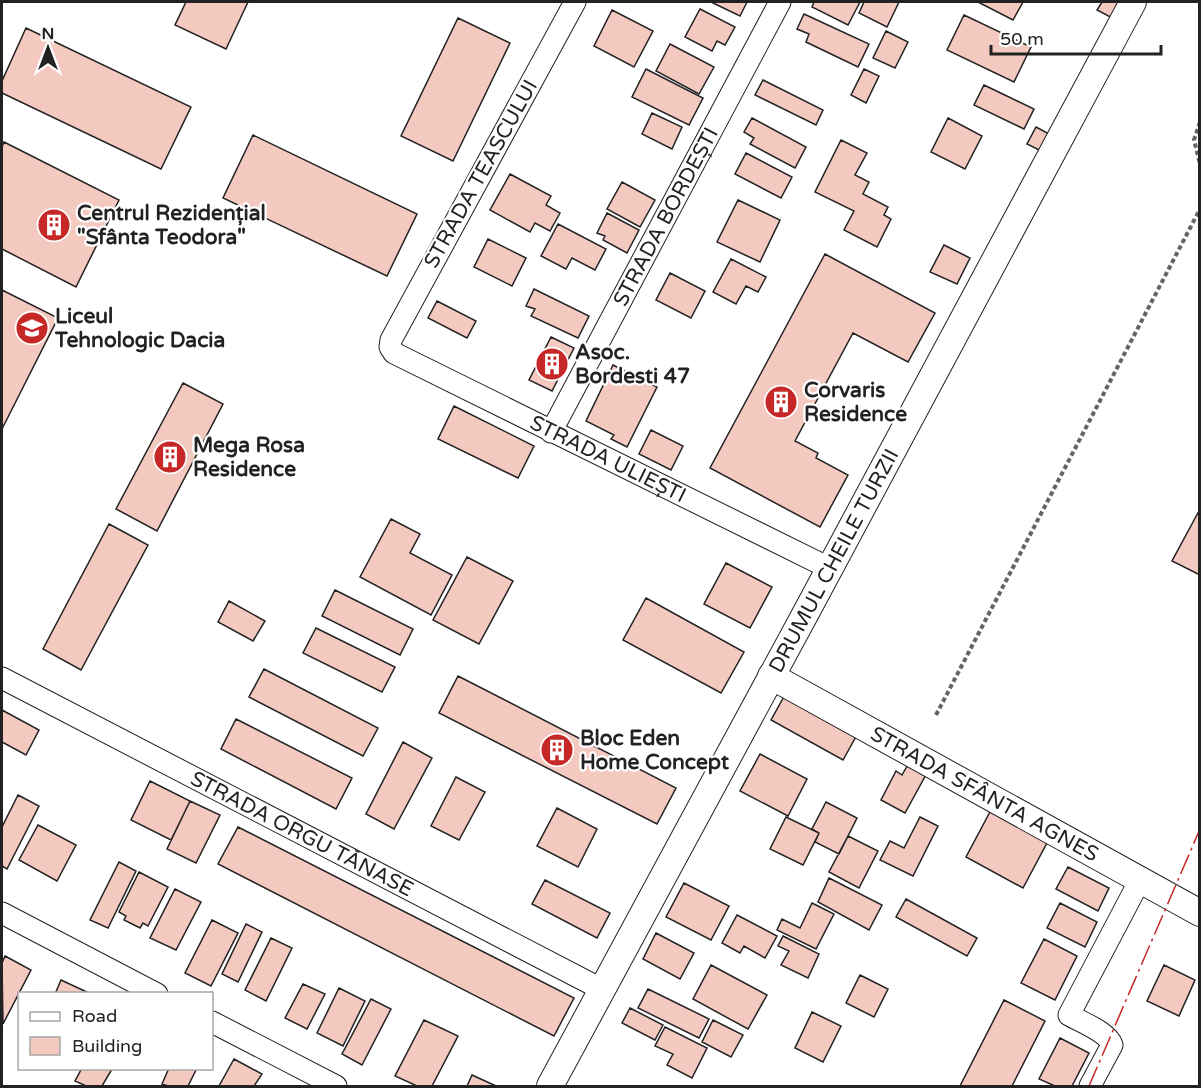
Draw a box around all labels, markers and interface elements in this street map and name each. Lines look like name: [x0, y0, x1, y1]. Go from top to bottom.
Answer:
north arrow: [18, 18, 78, 78]
scale bar: [991, 18, 1160, 56]
text: N: [42, 24, 54, 44]
text: 50 m: [1000, 28, 1044, 50]
street label: STRADA TEASCULUI: [419, 76, 543, 272]
street label: STRADA BORDEȘTI: [608, 123, 723, 310]
place label: Centrul Rezidențial "Sfânta Teodora": [77, 201, 266, 250]
building icon: Centrul Rezidențial "Sfânta Teodora": [36, 207, 72, 243]
place label: Liceul Tehnologic Dacia: [54, 304, 225, 353]
school or university icon: Liceul Tehnologic Dacia: [14, 310, 50, 346]
place label: Asoc. Bordesti 47: [575, 340, 690, 389]
building icon: Asoc. Bordesti 47: [534, 346, 570, 382]
place label: Corvaris Residence: [804, 378, 907, 427]
building icon: Corvaris Residence: [763, 384, 799, 420]
street label: STRADA ULIEȘTI: [526, 410, 690, 508]
place label: Mega Rosa Residence: [193, 433, 305, 482]
building icon: Mega Rosa Residence: [152, 439, 188, 475]
street label: DRUMUL CHEILE TURZII: [763, 444, 904, 677]
street label: STRADA SFÂNTA AGNES: [866, 721, 1103, 867]
place label: Bloc Eden Home Concept: [580, 726, 729, 775]
building icon: Bloc Eden Home Concept: [539, 732, 575, 768]
street label: STRADA ORGU TĂNASE: [186, 766, 418, 902]
legend: [18, 992, 213, 1070]
text: Road: [72, 1005, 117, 1027]
text: Building: [72, 1035, 142, 1057]

